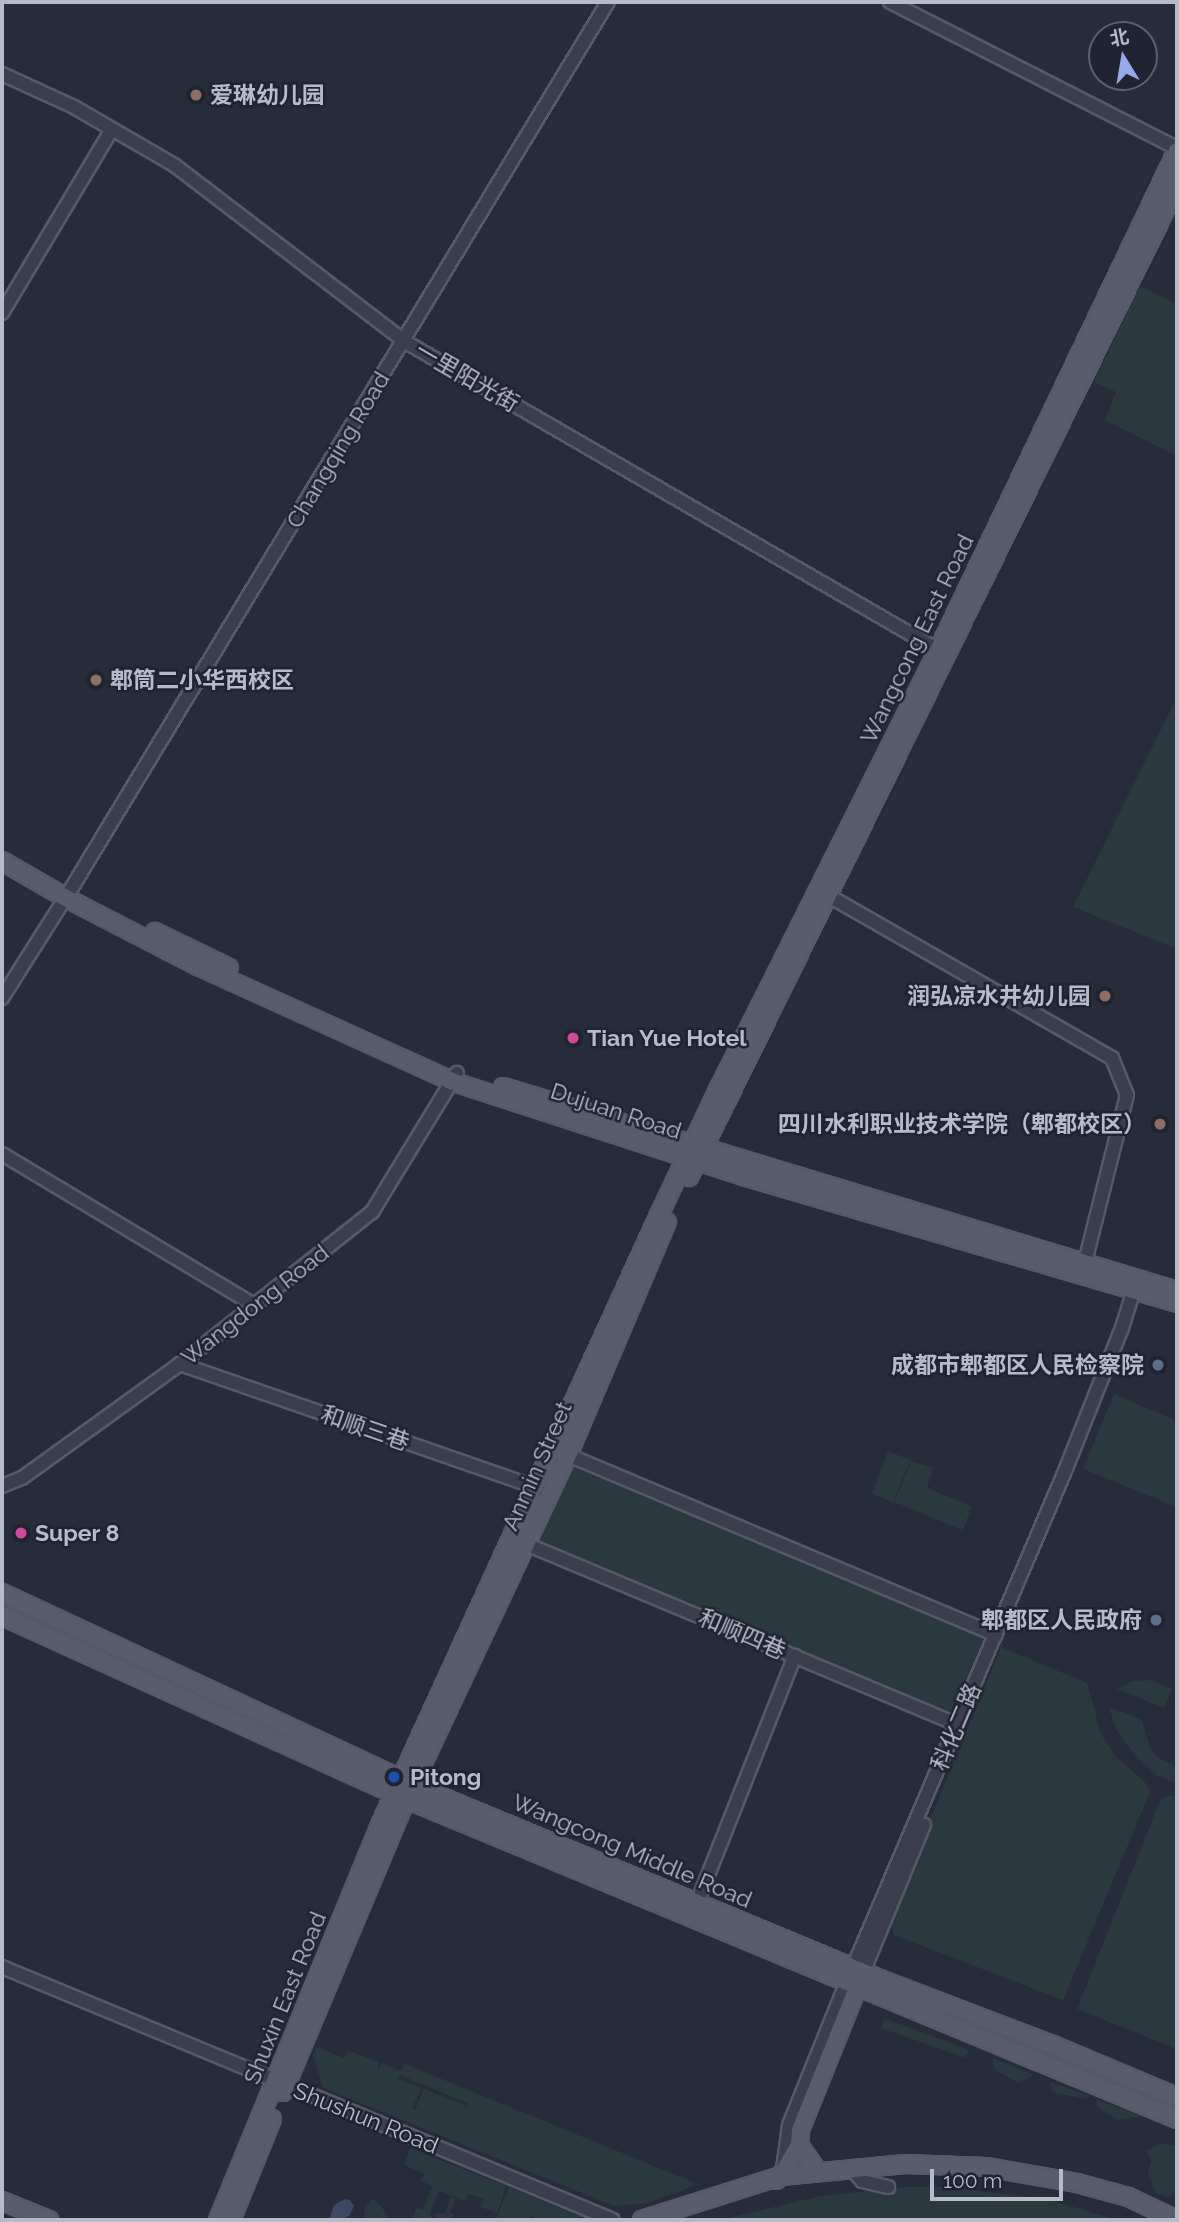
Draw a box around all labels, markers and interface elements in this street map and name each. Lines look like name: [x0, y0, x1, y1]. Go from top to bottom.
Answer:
north arrow: [1088, 21, 1158, 91]
text: 北: [1108, 25, 1131, 50]
place label: 爱琳幼儿园: [210, 81, 325, 109]
marker: 爱琳幼儿园: [188, 87, 204, 103]
street label: 一里阳光街: [410, 336, 524, 418]
street label: Changqing Road: [281, 367, 395, 533]
street label: Wangcong East Road: [854, 530, 980, 748]
place label: 郫筒二小华西校区: [110, 666, 294, 694]
marker: 郫筒二小华西校区: [88, 672, 104, 688]
place label: 润弘凉水井幼儿园: [907, 982, 1091, 1010]
marker: 润弘凉水井幼儿园: [1097, 988, 1113, 1004]
place label: Tian Yue Hotel: [587, 1024, 747, 1052]
marker: Tian Yue Hotel: [565, 1030, 581, 1046]
street label: Dujuan Road: [547, 1077, 685, 1145]
place label: 四川水利职业技术学院（郫都校区）: [778, 1110, 1146, 1138]
marker: 四川水利职业技术学院（郫都校区）: [1152, 1116, 1168, 1132]
street label: Wangdong Road: [176, 1239, 334, 1371]
place label: 成都市郫都区人民检察院: [891, 1351, 1144, 1379]
marker: 成都市郫都区人民检察院: [1150, 1357, 1166, 1373]
street label: Anmin Street: [496, 1397, 578, 1535]
street label: 和顺三巷: [317, 1400, 413, 1456]
place label: Super 8: [35, 1519, 120, 1547]
marker: Super 8: [13, 1525, 29, 1541]
street label: 和顺四巷: [694, 1603, 790, 1665]
place label: 郫都区人民政府: [981, 1606, 1142, 1634]
marker: 郫都区人民政府: [1148, 1612, 1164, 1628]
street label: 科化二路: [925, 1679, 987, 1775]
place label: Pitong: [410, 1763, 481, 1791]
marker: Pitong: [384, 1767, 404, 1787]
street label: Wangcong Middle Road: [508, 1788, 756, 1914]
street label: Shuxin East Road: [238, 1908, 332, 2088]
street label: Shushun Road: [290, 2076, 442, 2160]
scale bar: [934, 2156, 1067, 2200]
text: 100 m: [943, 2168, 1002, 2193]

